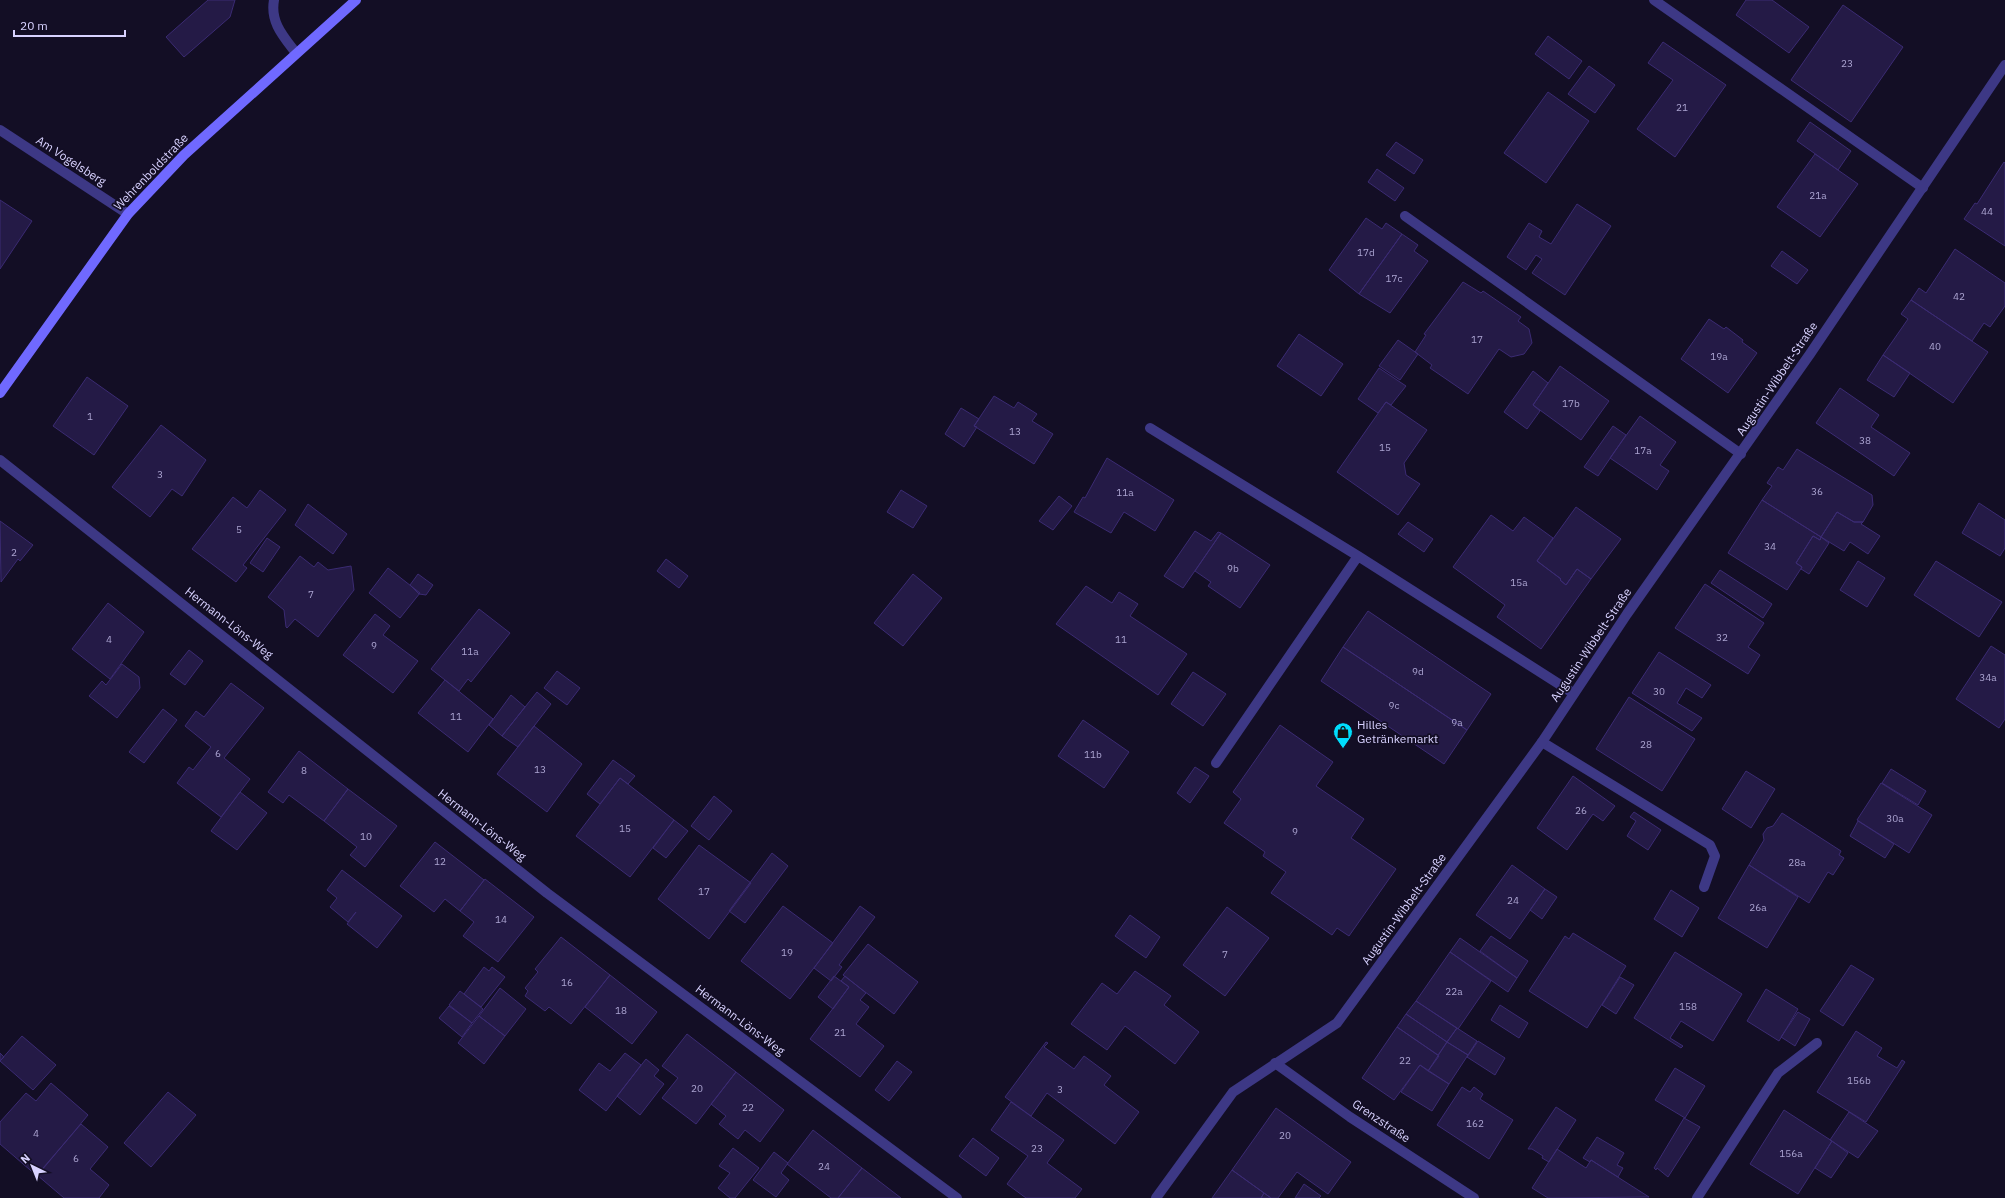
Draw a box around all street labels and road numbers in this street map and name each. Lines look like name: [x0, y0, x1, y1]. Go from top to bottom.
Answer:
street label: Wehrenboldstraße: [110, 130, 191, 213]
street label: Am Vogelsberg: [33, 132, 110, 189]
street label: Augustin-Wibbelt-Straße: [1733, 319, 1821, 439]
street label: Hermann-Löns-Weg: [182, 583, 277, 662]
street label: Augustin-Wibbelt-Straße: [1547, 585, 1635, 705]
street label: Hermann-Löns-Weg: [435, 785, 530, 864]
street label: Augustin-Wibbelt-Straße: [1358, 850, 1449, 967]
street label: Hermann-Löns-Weg: [693, 981, 788, 1058]
street label: Grenzstraße: [1349, 1096, 1413, 1146]

